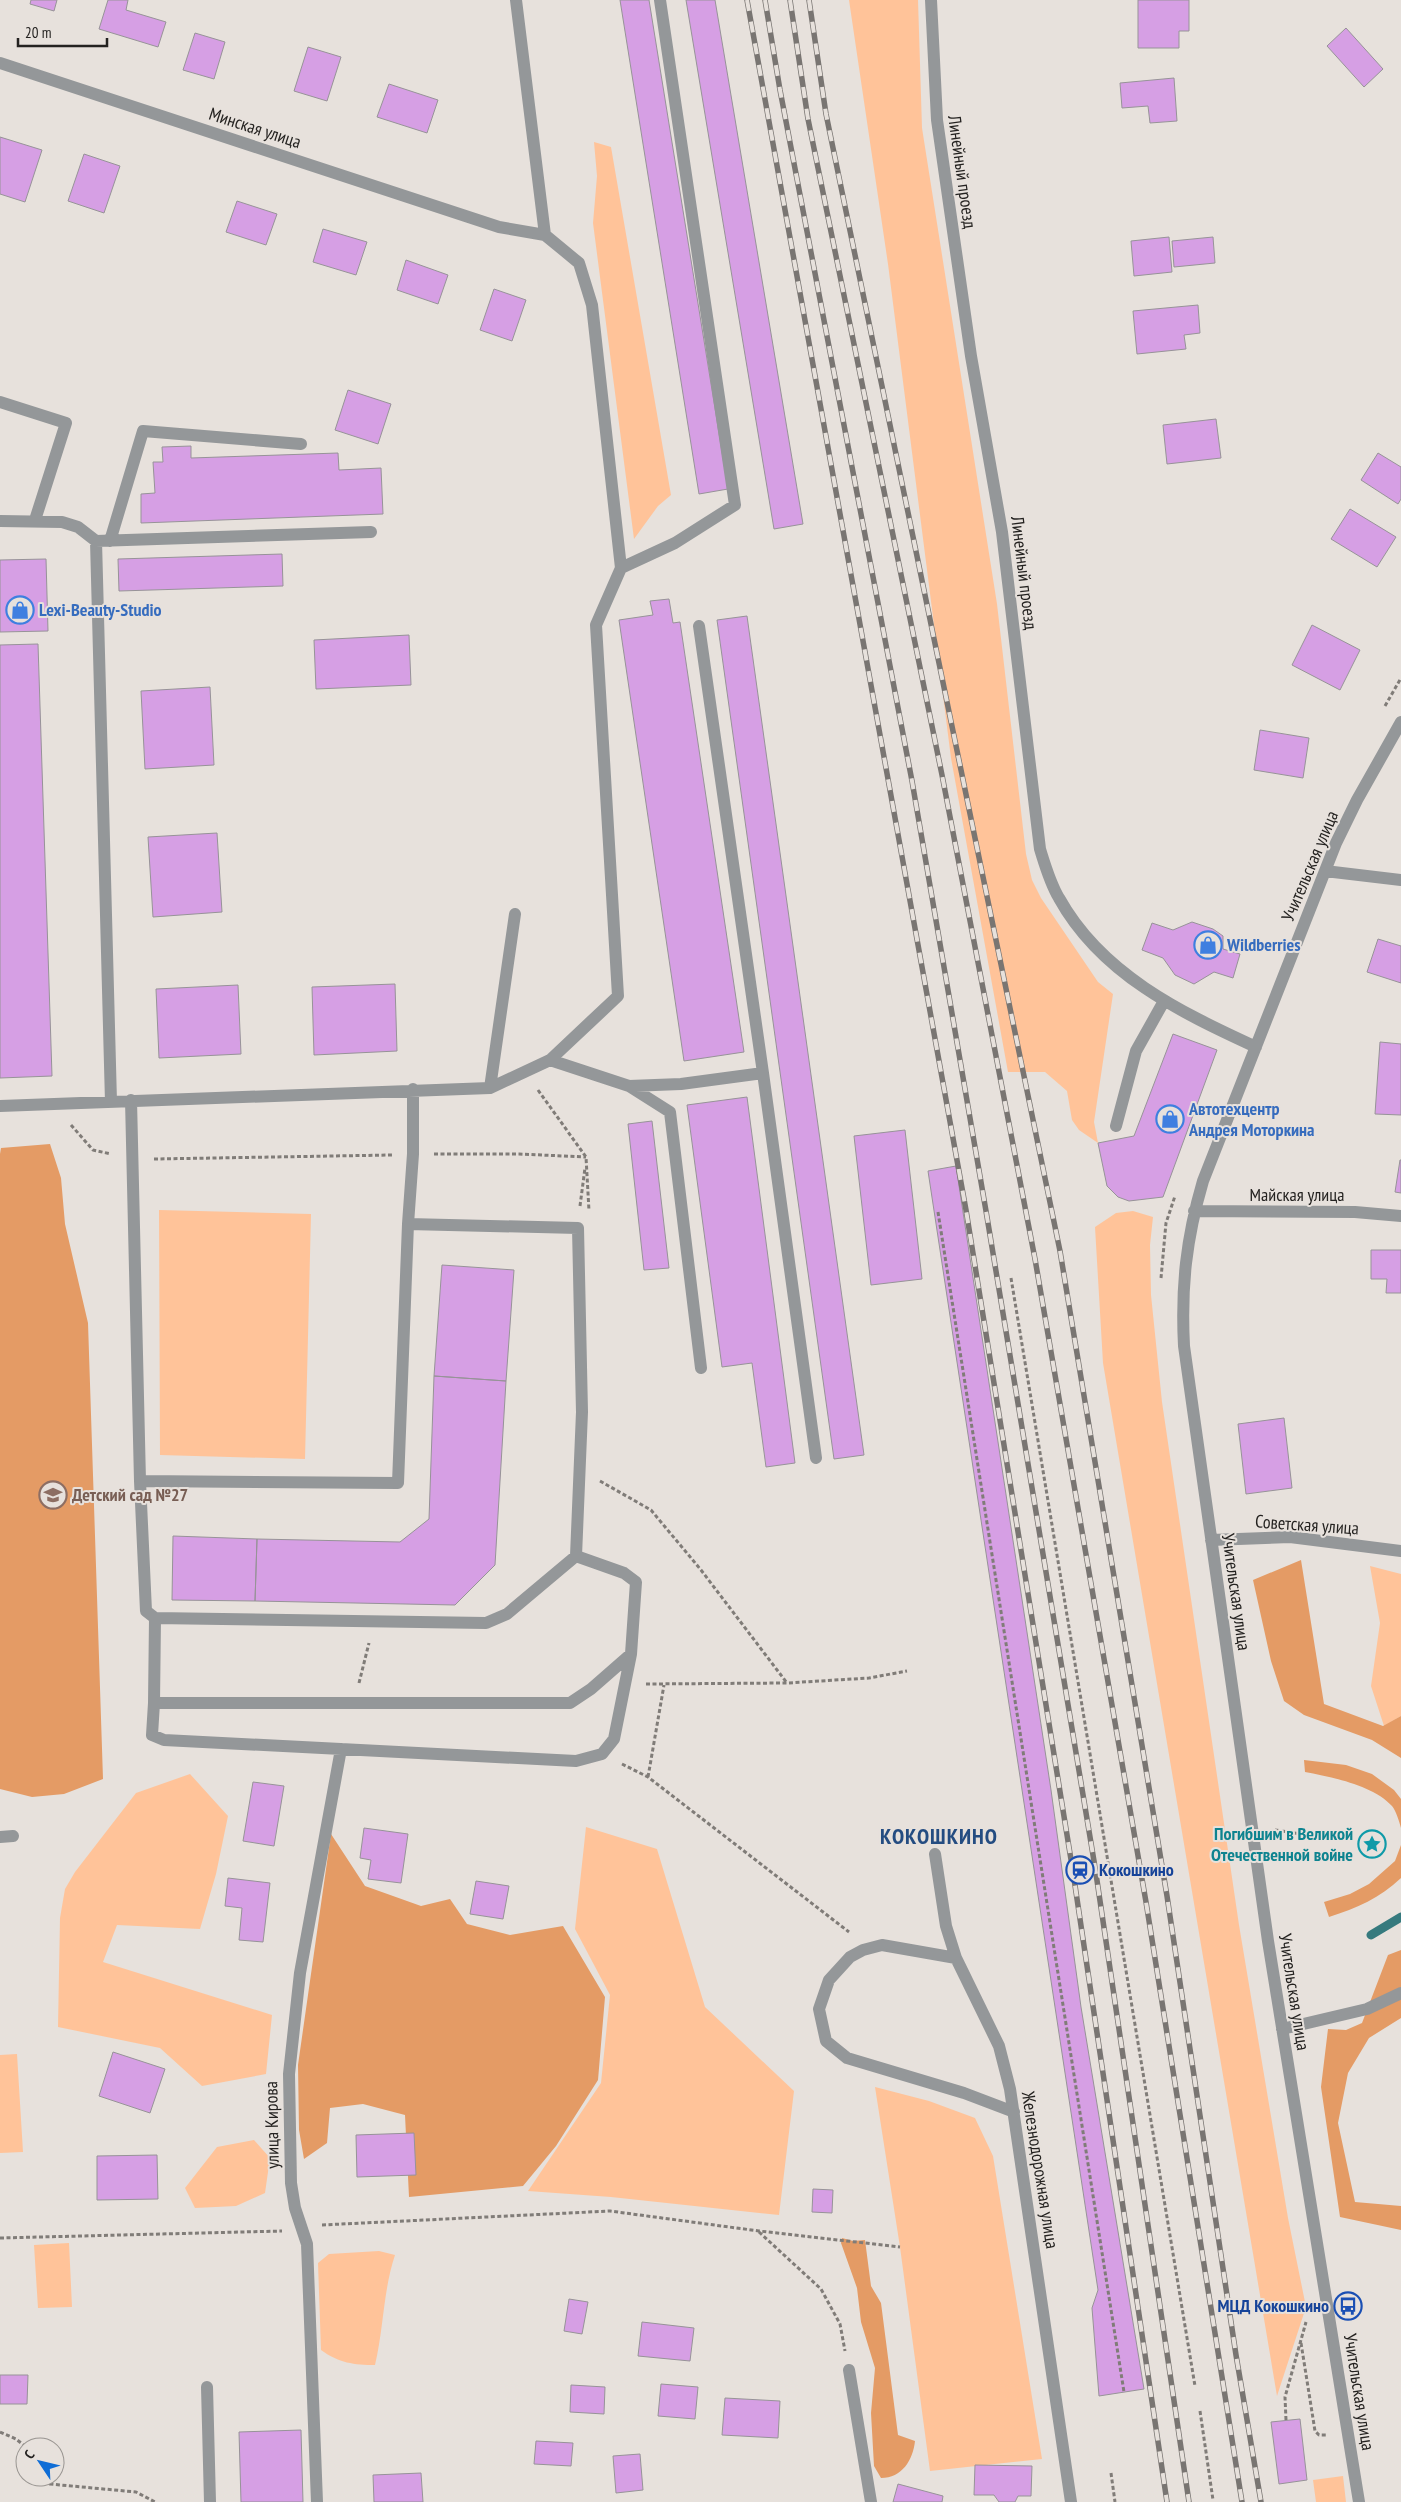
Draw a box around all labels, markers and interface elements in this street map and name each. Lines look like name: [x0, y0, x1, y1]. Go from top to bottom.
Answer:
scale bar: [18, 15, 106, 47]
text: 20 m: [25, 23, 51, 42]
street label: Минская улица: [206, 102, 304, 153]
street label: Линейный проезд: [943, 113, 982, 230]
street label: Линейный проезд: [1006, 514, 1043, 631]
shop icon: Lexi-Beauty-Studio: [5, 595, 35, 625]
place label: Lexi-Beauty-Studio: [39, 598, 162, 621]
street label: Учительская улица: [1276, 807, 1343, 925]
shop icon: Wildberries: [1193, 930, 1223, 960]
place label: Wildberries: [1226, 933, 1301, 956]
place label: Автотехцентр Андрея Моторкина: [1188, 1097, 1315, 1141]
shop icon: Автотехцентр Андрея Моторкина: [1155, 1104, 1185, 1134]
street label: Майская улица: [1250, 1183, 1344, 1206]
school or university icon: Детский сад №27: [38, 1480, 68, 1510]
place label: Детский сад №27: [72, 1483, 188, 1506]
street label: Советская улица: [1254, 1509, 1360, 1540]
street label: Учительская улица: [1217, 1532, 1256, 1652]
district label: КОКОШКИНО: [880, 1822, 998, 1850]
place label: Погибшим в Великой Отечественной войне: [1211, 1822, 1353, 1866]
place icon: Погибшим в Великой Отечественной войне: [1357, 1829, 1387, 1859]
station icon: Кокошкино: [1065, 1855, 1095, 1885]
place label: Кокошкино: [1099, 1858, 1174, 1881]
street label: Учительская улица: [1274, 1932, 1315, 2052]
street label: улица Кирова: [259, 2081, 284, 2169]
street label: Железнодорожная улица: [1017, 2089, 1064, 2250]
bus stop icon: МЦД Кокошкино: [1333, 2291, 1363, 2321]
place label: МЦД Кокошкино: [1217, 2294, 1329, 2317]
street label: Учительская улица: [1339, 2332, 1380, 2452]
north arrow: [15, 2437, 65, 2487]
text: С: [20, 2446, 39, 2462]

